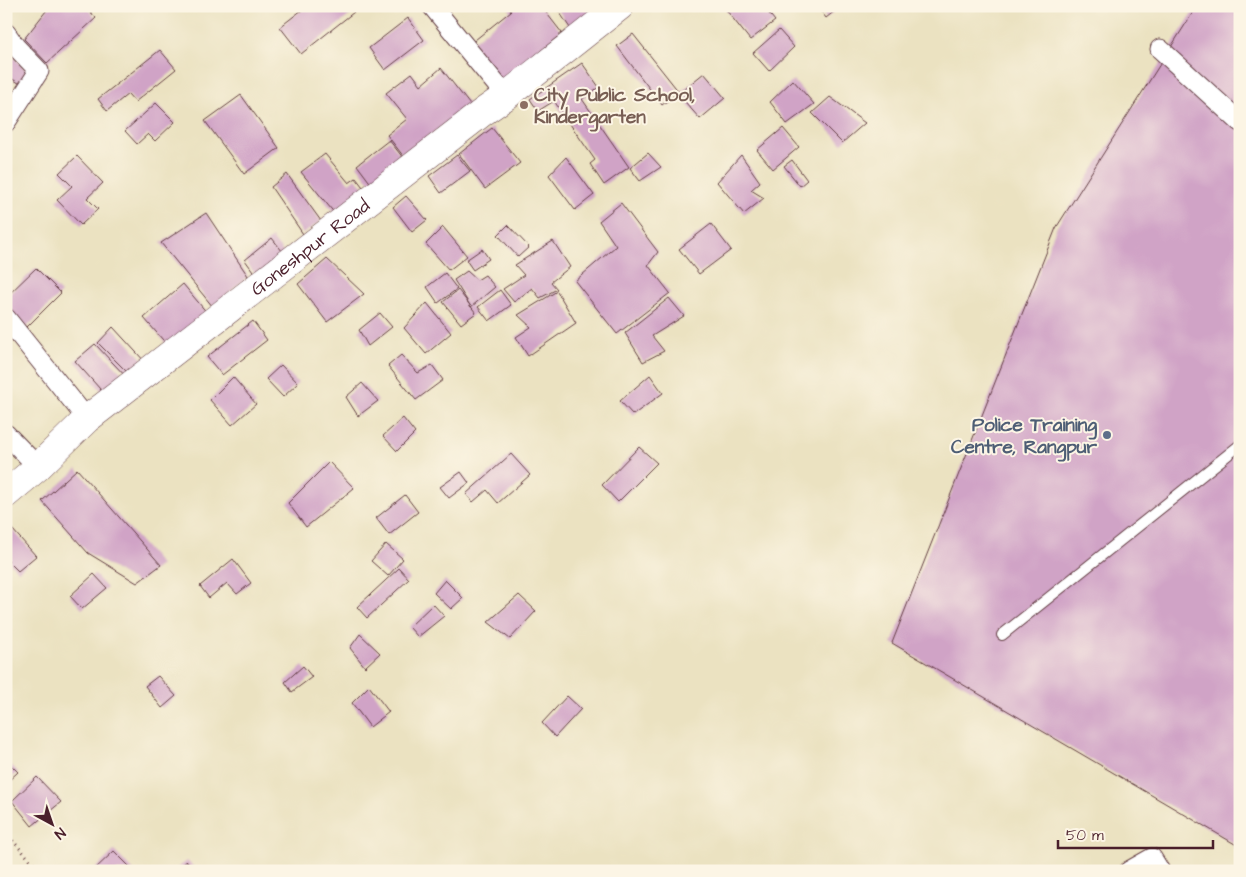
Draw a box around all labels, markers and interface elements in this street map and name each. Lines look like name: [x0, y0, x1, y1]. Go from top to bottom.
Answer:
place label: City Public School, Kindergarten: [534, 82, 695, 132]
marker: City Public School, Kindergarten: [518, 99, 530, 111]
street label: Goneshpur Road: [245, 193, 376, 303]
place label: Police Training Centre, Rangpur: [951, 412, 1098, 462]
marker: Police Training Centre, Rangpur: [1101, 429, 1113, 441]
north arrow: [28, 800, 78, 850]
scale bar: [1058, 817, 1214, 849]
text: N: [50, 823, 70, 844]
text: 50 m: [1066, 825, 1104, 846]

